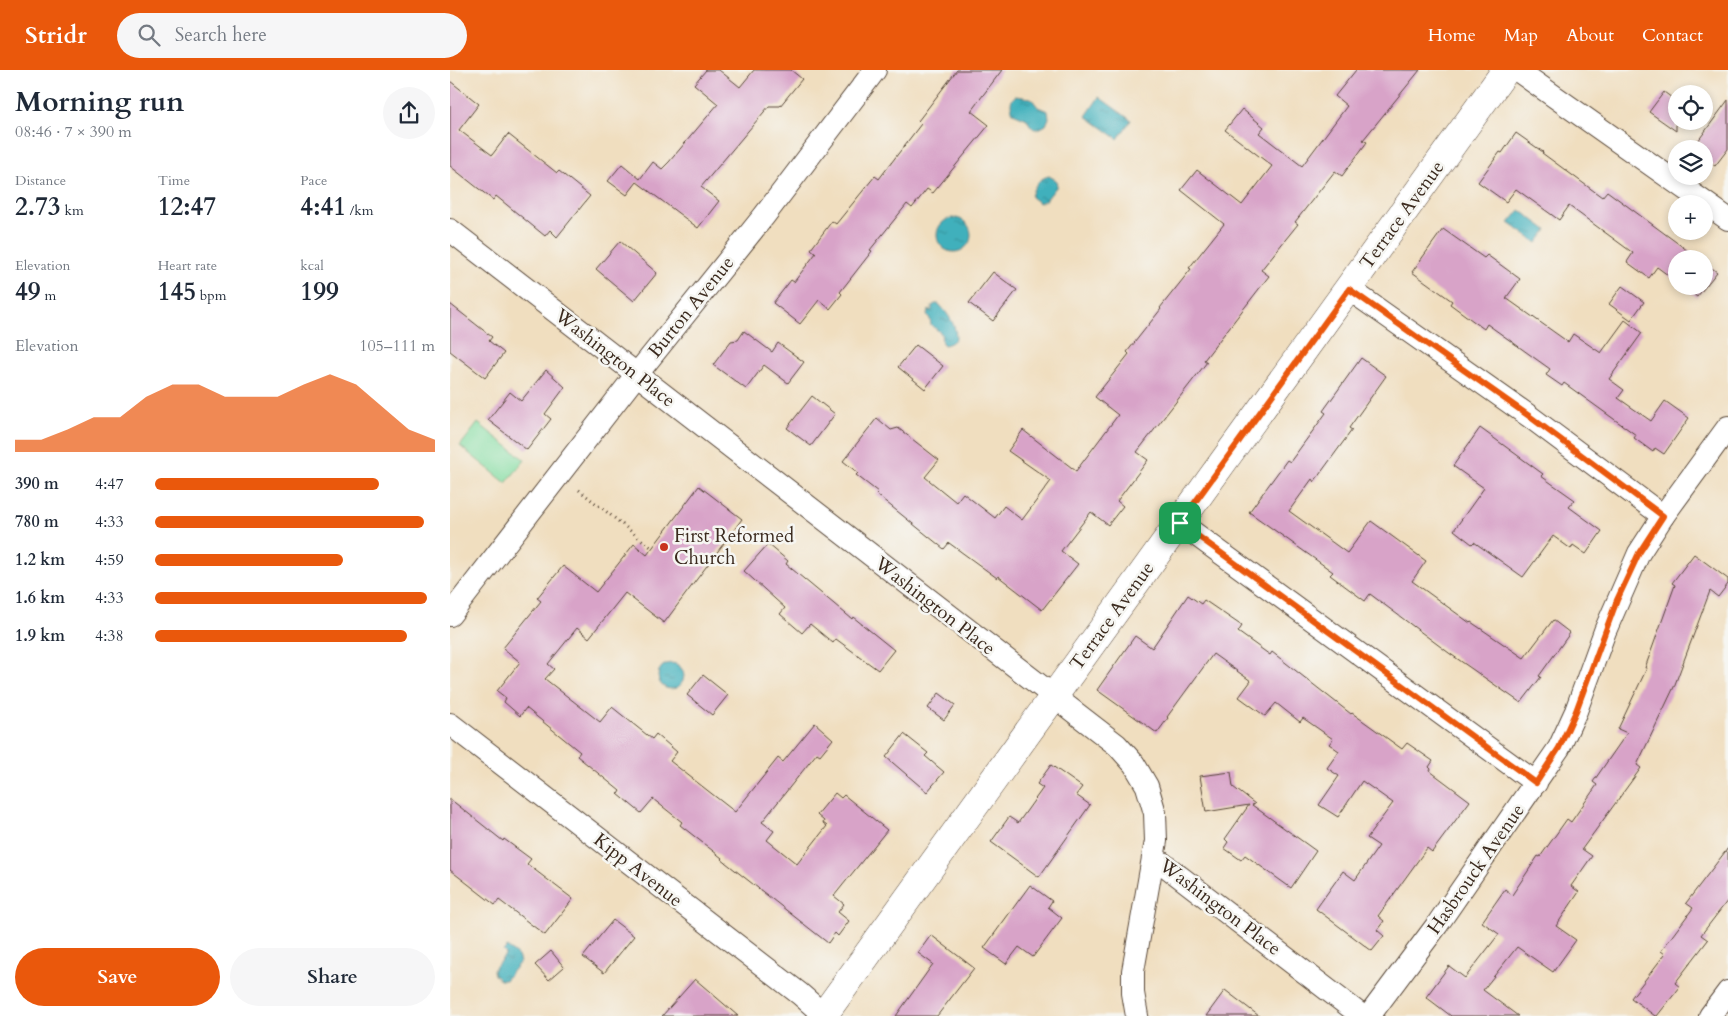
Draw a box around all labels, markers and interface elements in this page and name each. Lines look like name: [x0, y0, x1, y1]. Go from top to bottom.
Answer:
search box: [117, 13, 467, 58]
text: Stridr: [25, 19, 87, 52]
icon: search: [135, 21, 163, 49]
text: Search here: [175, 22, 267, 48]
text: Home: [1428, 23, 1476, 48]
text: Map: [1504, 23, 1538, 48]
text: About: [1566, 23, 1614, 48]
text: Contact: [1642, 23, 1703, 48]
text: Morning run: [15, 83, 184, 121]
map controls: [1668, 85, 1713, 295]
button: locate: [1668, 85, 1713, 130]
button: share: [383, 87, 435, 139]
text: 08:46 · 7 × 390 m: [15, 121, 132, 143]
button: layers: [1668, 140, 1713, 185]
street label: Terrace Avenue: [1354, 155, 1450, 275]
text: Distance: [15, 171, 66, 190]
text: Time: [158, 171, 190, 190]
text: Pace: [300, 171, 327, 190]
text: 2.73: [15, 190, 61, 224]
text: 12:47: [158, 190, 216, 224]
text: 4:41: [300, 190, 346, 224]
button: +: [1668, 195, 1713, 240]
text: km: [61, 201, 84, 220]
text: /km: [346, 201, 374, 220]
button: −: [1668, 250, 1713, 295]
street label: Burton Avenue: [642, 251, 740, 363]
text: Elevation: [15, 256, 71, 275]
text: Heart rate: [158, 256, 217, 275]
text: kcal: [300, 256, 324, 275]
text: 49: [15, 275, 41, 309]
text: 145: [158, 275, 196, 309]
text: 199: [300, 275, 339, 309]
text: m: [41, 286, 56, 305]
text: bpm: [196, 286, 227, 305]
street label: Washington Place: [548, 302, 681, 413]
text: Elevation: [15, 335, 79, 357]
text: 105–111 m: [359, 335, 435, 357]
text: 390 m: [15, 473, 59, 495]
text: 4:47: [95, 473, 124, 495]
pin: [1159, 502, 1201, 544]
icon: arrive: [1166, 509, 1194, 537]
text: 780 m: [15, 511, 59, 533]
text: 4:33: [95, 511, 124, 533]
place label: First Reformed Church: [674, 523, 794, 571]
marker: First Reformed Church: [658, 541, 670, 553]
text: 1.2 km: [15, 549, 65, 571]
text: 4:59: [95, 549, 124, 571]
street label: Washington Place: [868, 550, 1001, 661]
street label: Terrace Avenue: [1064, 556, 1160, 676]
text: 1.6 km: [15, 587, 65, 609]
text: 4:33: [95, 587, 124, 609]
text: 1.9 km: [15, 625, 65, 647]
text: 4:38: [95, 625, 124, 647]
street label: Hasbrouck Avenue: [1421, 799, 1531, 939]
street label: Kipp Avenue: [588, 827, 688, 913]
street label: Washington Place: [1153, 852, 1286, 961]
button: Save: [15, 948, 220, 1006]
button: Share: [230, 948, 435, 1006]

